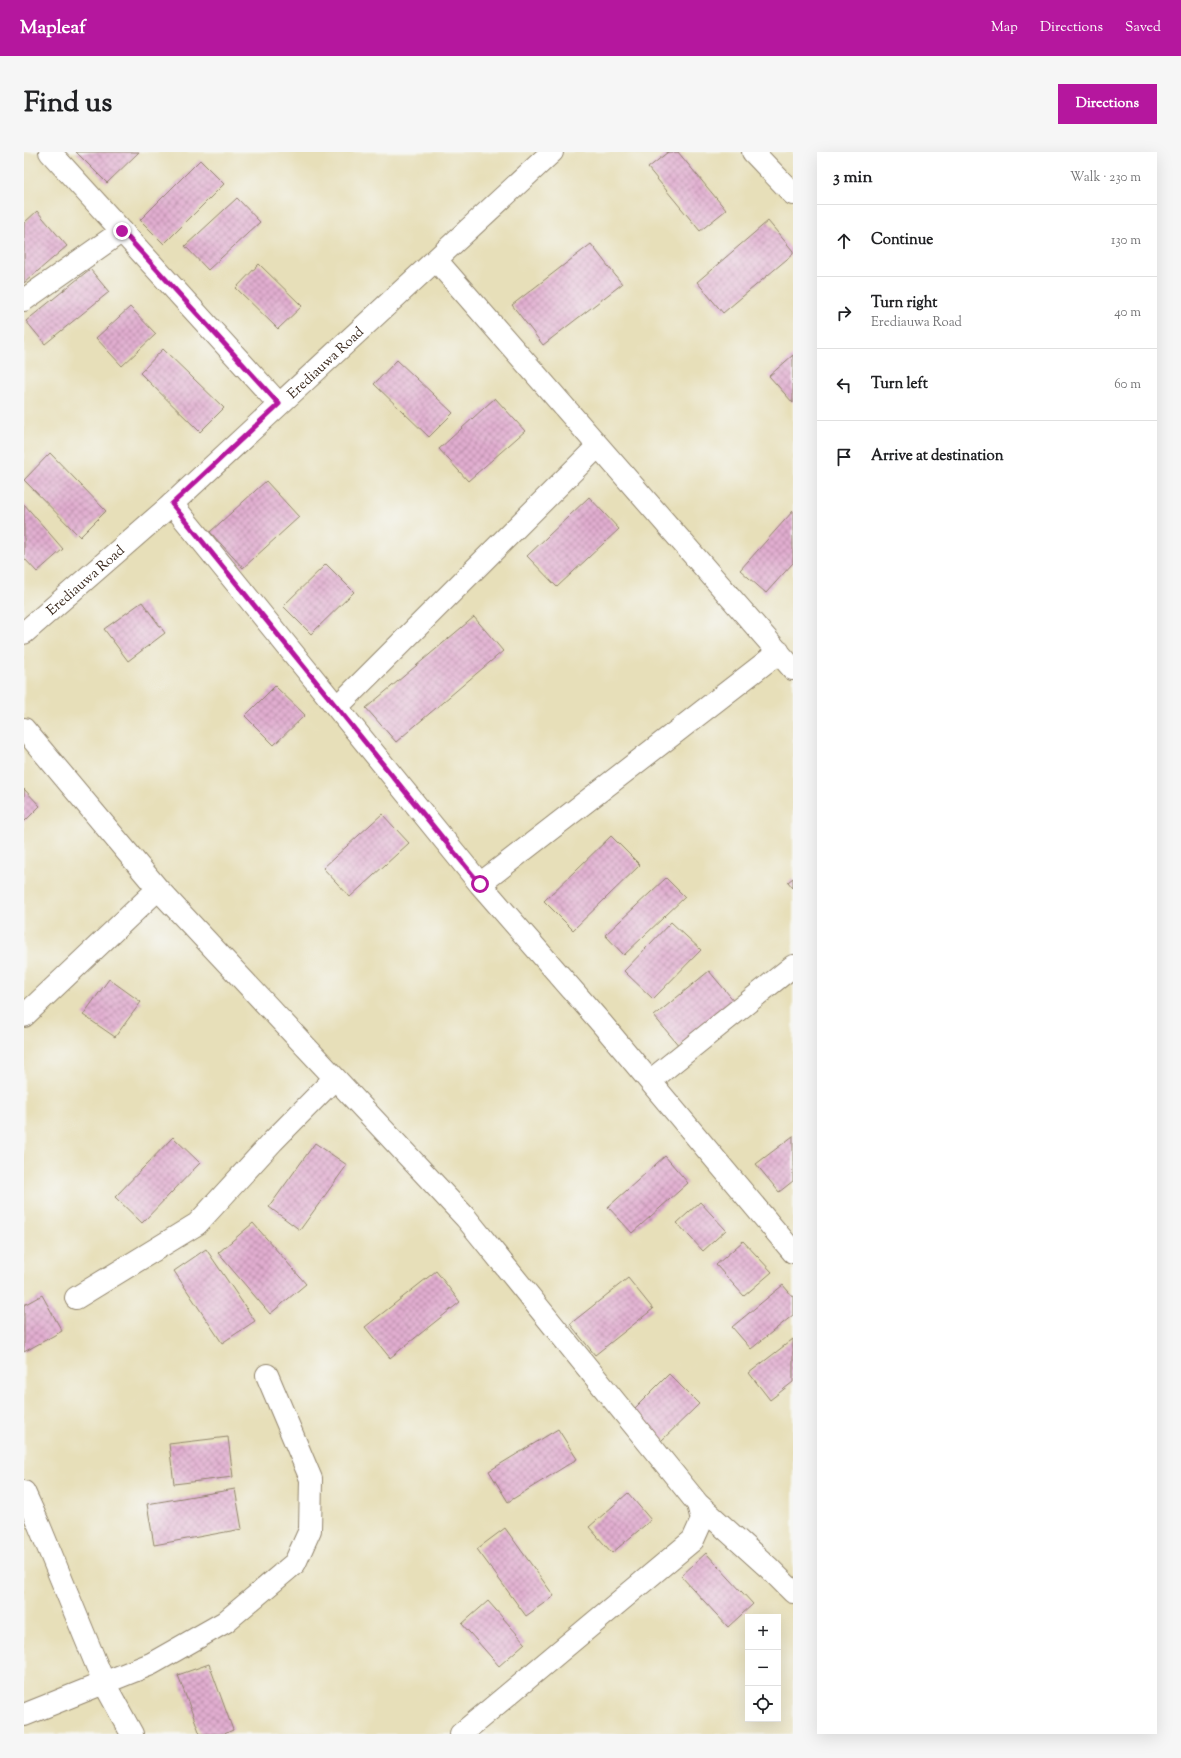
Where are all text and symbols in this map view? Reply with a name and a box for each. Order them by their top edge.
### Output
text: Mapleaf [20,15,86,42]
text: Map [991,18,1018,38]
text: Directions [1040,18,1103,38]
text: Saved [1125,18,1161,38]
text: Find us [24,84,112,124]
button: Directions [1058,84,1157,124]
text: 3 min [833,166,872,190]
text: Walk · 230 m [1070,169,1141,187]
route end [113,222,131,240]
icon: ahead [833,230,855,252]
text: Continue [871,230,933,251]
text: 130 m [1111,232,1141,250]
text: Turn right [871,293,937,314]
icon: right [833,302,855,324]
text: 40 m [1114,304,1141,322]
text: Erediauwa Road [871,314,962,332]
street label: Erediauwa Road [284,323,369,404]
icon: left [833,374,855,396]
text: Turn left [871,374,928,395]
text: 60 m [1114,376,1141,394]
icon: arrive [833,446,855,468]
text: Arrive at destination [871,446,1004,467]
street label: Erediauwa Road [43,542,130,621]
route start [471,875,489,893]
map controls [745,1614,781,1722]
button: + [745,1614,781,1650]
button: − [745,1650,781,1686]
button: locate [745,1686,781,1722]

